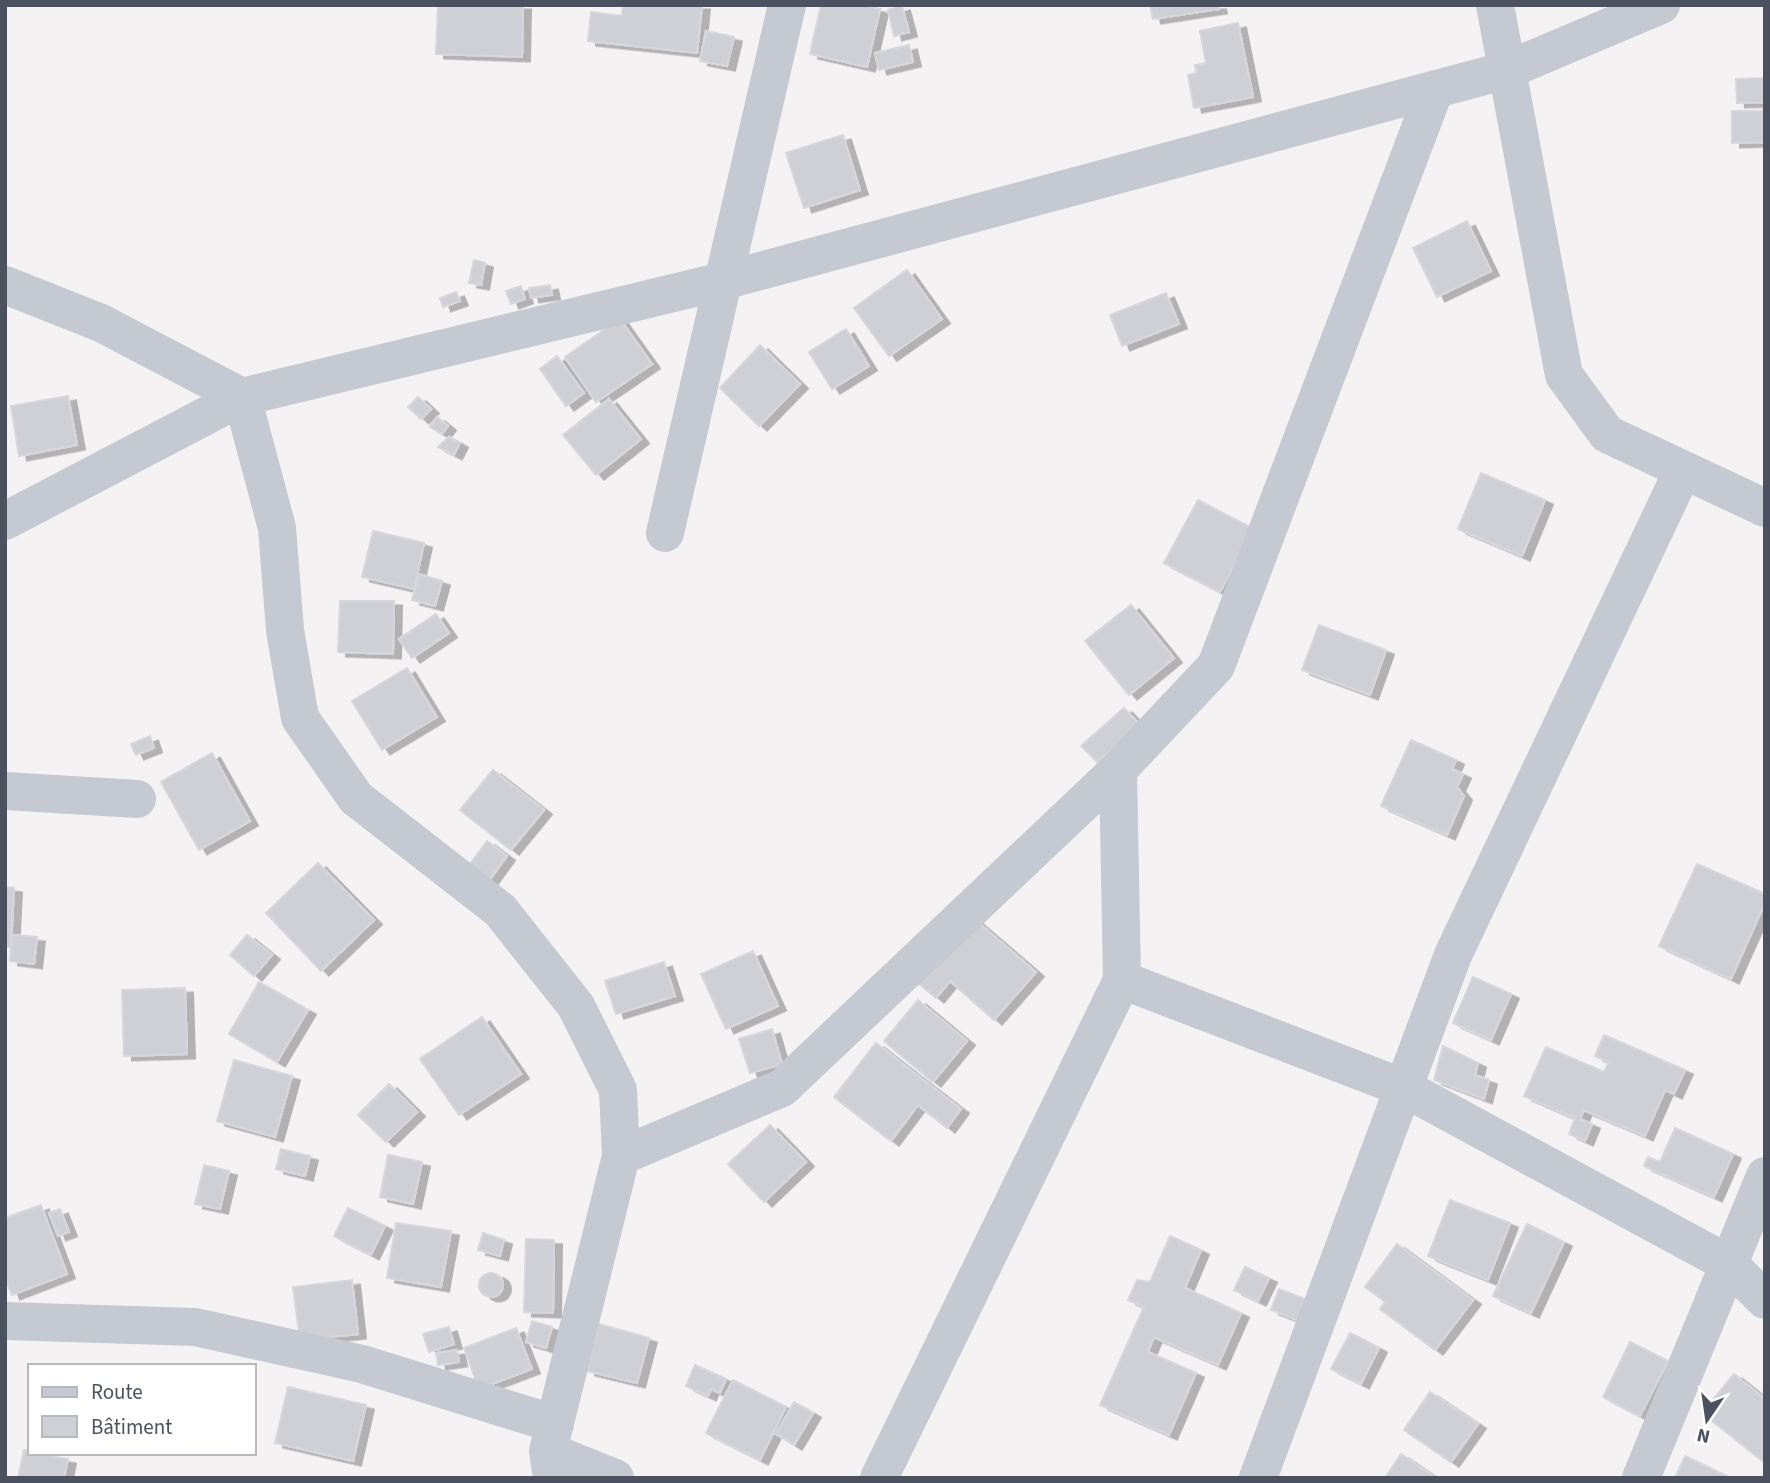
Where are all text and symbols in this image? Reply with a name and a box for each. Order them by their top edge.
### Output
legend [28,1364,256,1455]
text: Route [91,1377,143,1407]
north arrow [1672,1385,1742,1455]
text: Bâtiment [91,1412,172,1442]
text: N [1694,1421,1713,1450]

